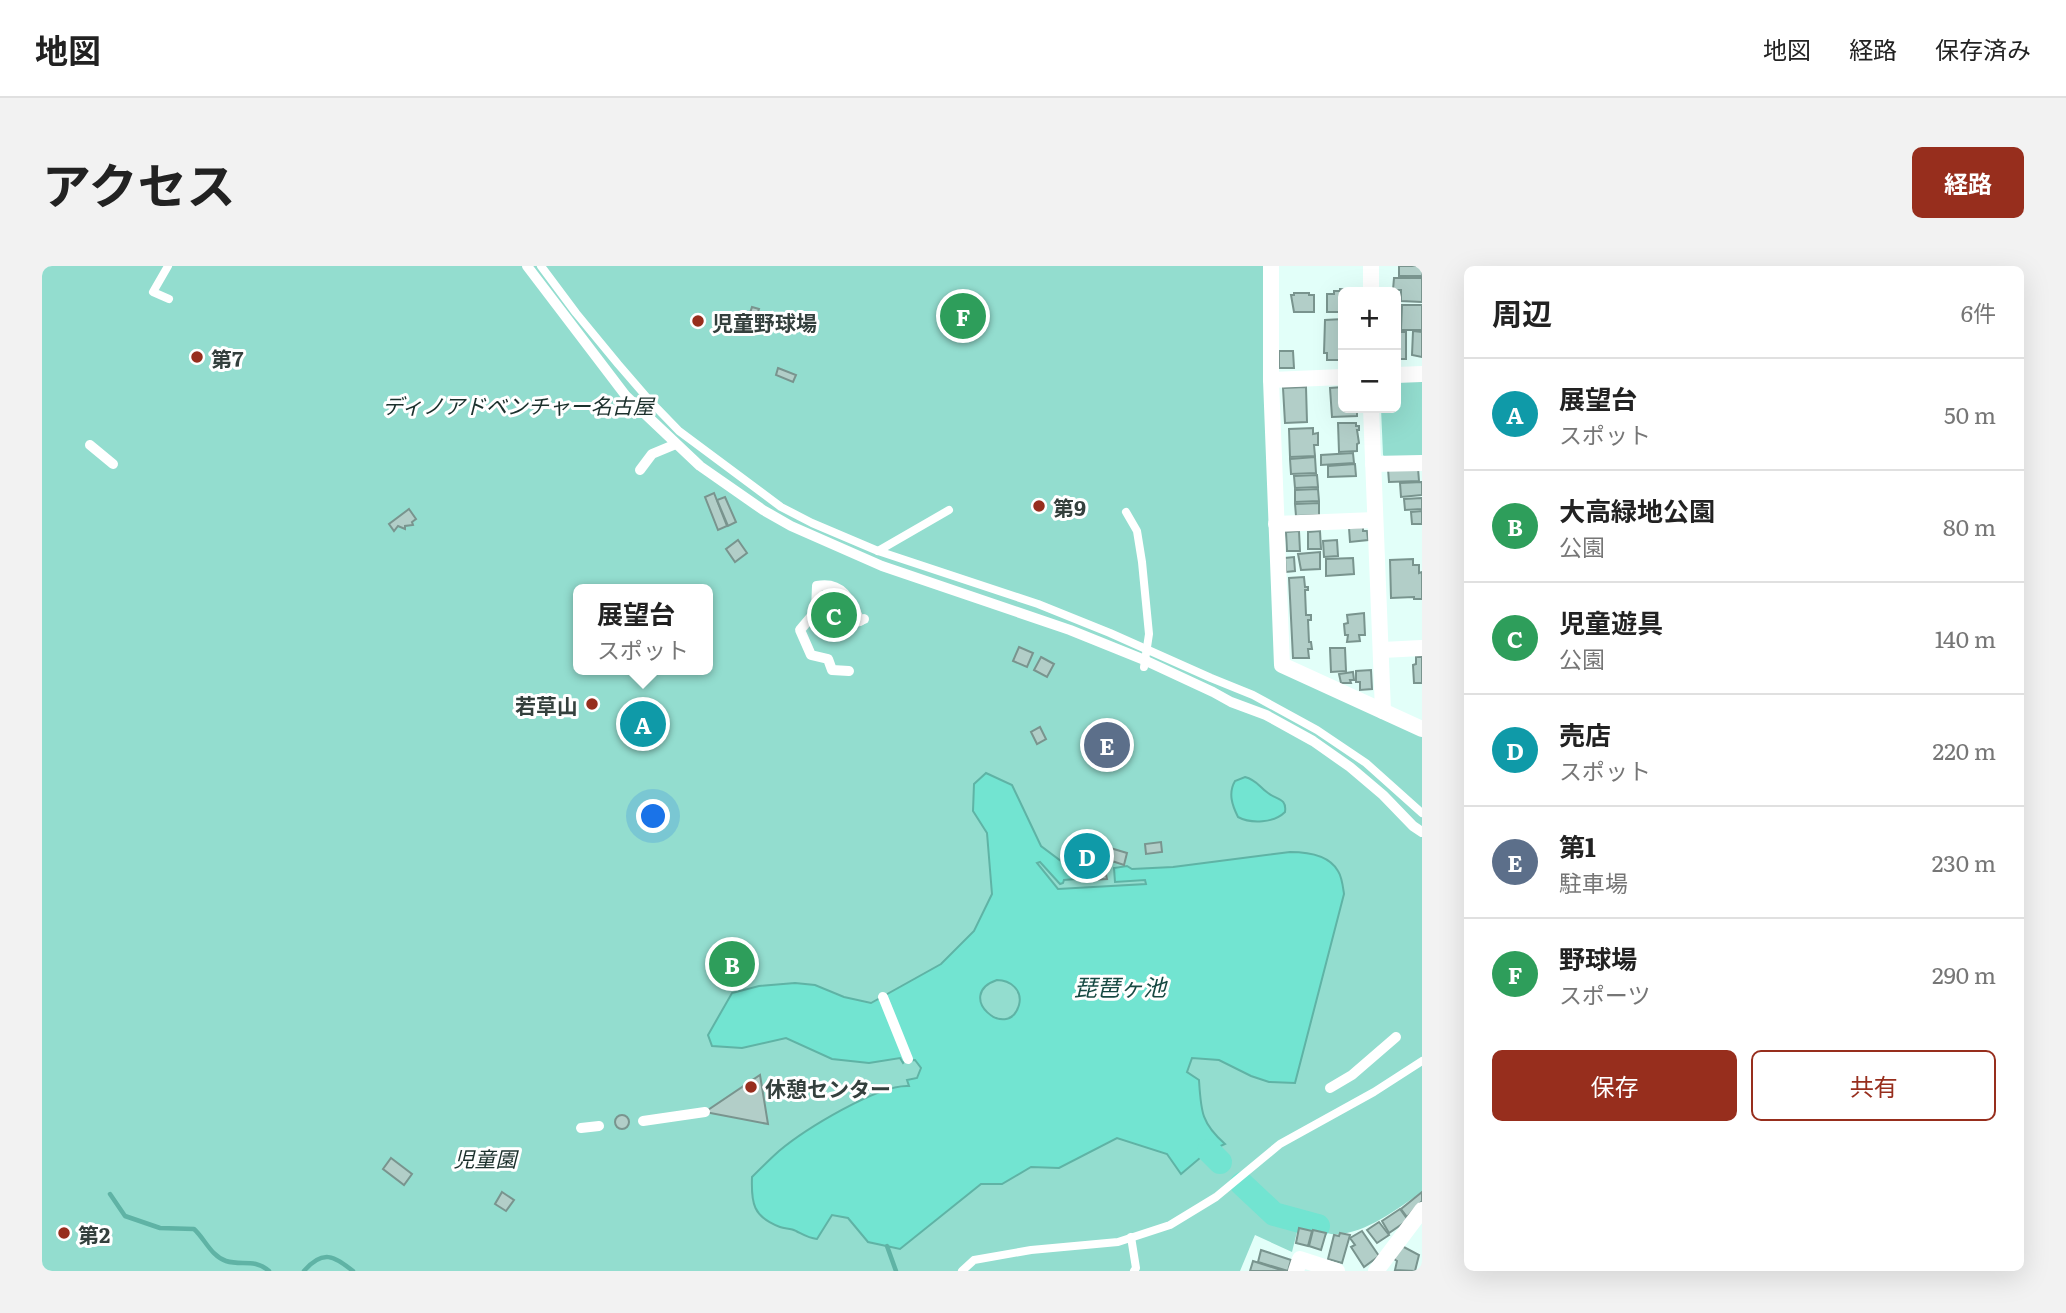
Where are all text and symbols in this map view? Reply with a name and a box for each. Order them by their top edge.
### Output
text: 地図 [35,24,101,73]
text: 地図 [1763,31,1811,66]
text: 経路 [1849,31,1897,66]
text: 保存済み [1935,31,2031,66]
text: アクセス [42,146,236,219]
button: 経路 [1912,147,2024,218]
map controls [1338,287,1401,413]
button: + [1338,287,1401,350]
pin: F [940,290,986,342]
text: 周辺 [1492,290,1552,334]
text: 6件 [1961,295,1996,329]
place label: 児童野球場 [712,306,817,337]
marker: 児童野球場 [690,313,706,329]
place label: 第7 [211,342,244,373]
marker: 第7 [189,349,205,365]
button: − [1338,350,1401,413]
text: 展望台 [1559,378,1637,417]
park label: ディノアドベンチャー名古屋 [382,389,656,420]
text: A [1506,397,1524,431]
text: 50 m [1944,397,1996,431]
text: スポット [1559,417,1651,451]
text: 大高緑地公園 [1559,490,1715,529]
place label: 第9 [1053,491,1086,522]
marker: 第9 [1031,498,1047,514]
text: B [1507,509,1523,543]
text: 80 m [1943,509,1996,543]
text: 公園 [1559,529,1605,563]
popup [573,584,713,675]
pin: C [811,589,857,641]
text: 展望台 [597,593,675,632]
text: 児童遊具 [1559,602,1663,641]
text: C [1507,621,1523,655]
text: 140 m [1935,621,1996,655]
text: スポット [597,632,689,666]
text: 公園 [1559,641,1605,675]
place label: 若草山 [515,689,578,720]
marker: 若草山 [584,696,600,712]
pin: A [620,698,666,750]
text: 売店 [1559,714,1611,753]
pin: E [1084,719,1130,771]
text: D [1506,733,1524,767]
text: 220 m [1932,733,1996,767]
text: スポット [1559,753,1651,787]
your location [636,799,670,833]
text: 第1 [1559,826,1596,865]
pin: D [1064,830,1110,882]
text: E [1507,845,1523,879]
text: 230 m [1932,845,1996,879]
text: 駐車場 [1559,865,1628,899]
pin: B [709,938,755,990]
text: 野球場 [1559,938,1637,977]
text: F [1508,957,1522,991]
text: 290 m [1932,957,1996,991]
water label: 琵琶ヶ池 [1074,969,1168,1003]
text: スポーツ [1559,977,1651,1011]
button: 保存 [1492,1050,1737,1121]
button: 共有 [1751,1050,1996,1121]
place label: 休憩センター [765,1072,891,1103]
marker: 休憩センター [743,1079,759,1095]
park label: 児童園 [454,1142,519,1173]
place label: 第2 [78,1218,110,1249]
marker: 第2 [56,1225,72,1241]

